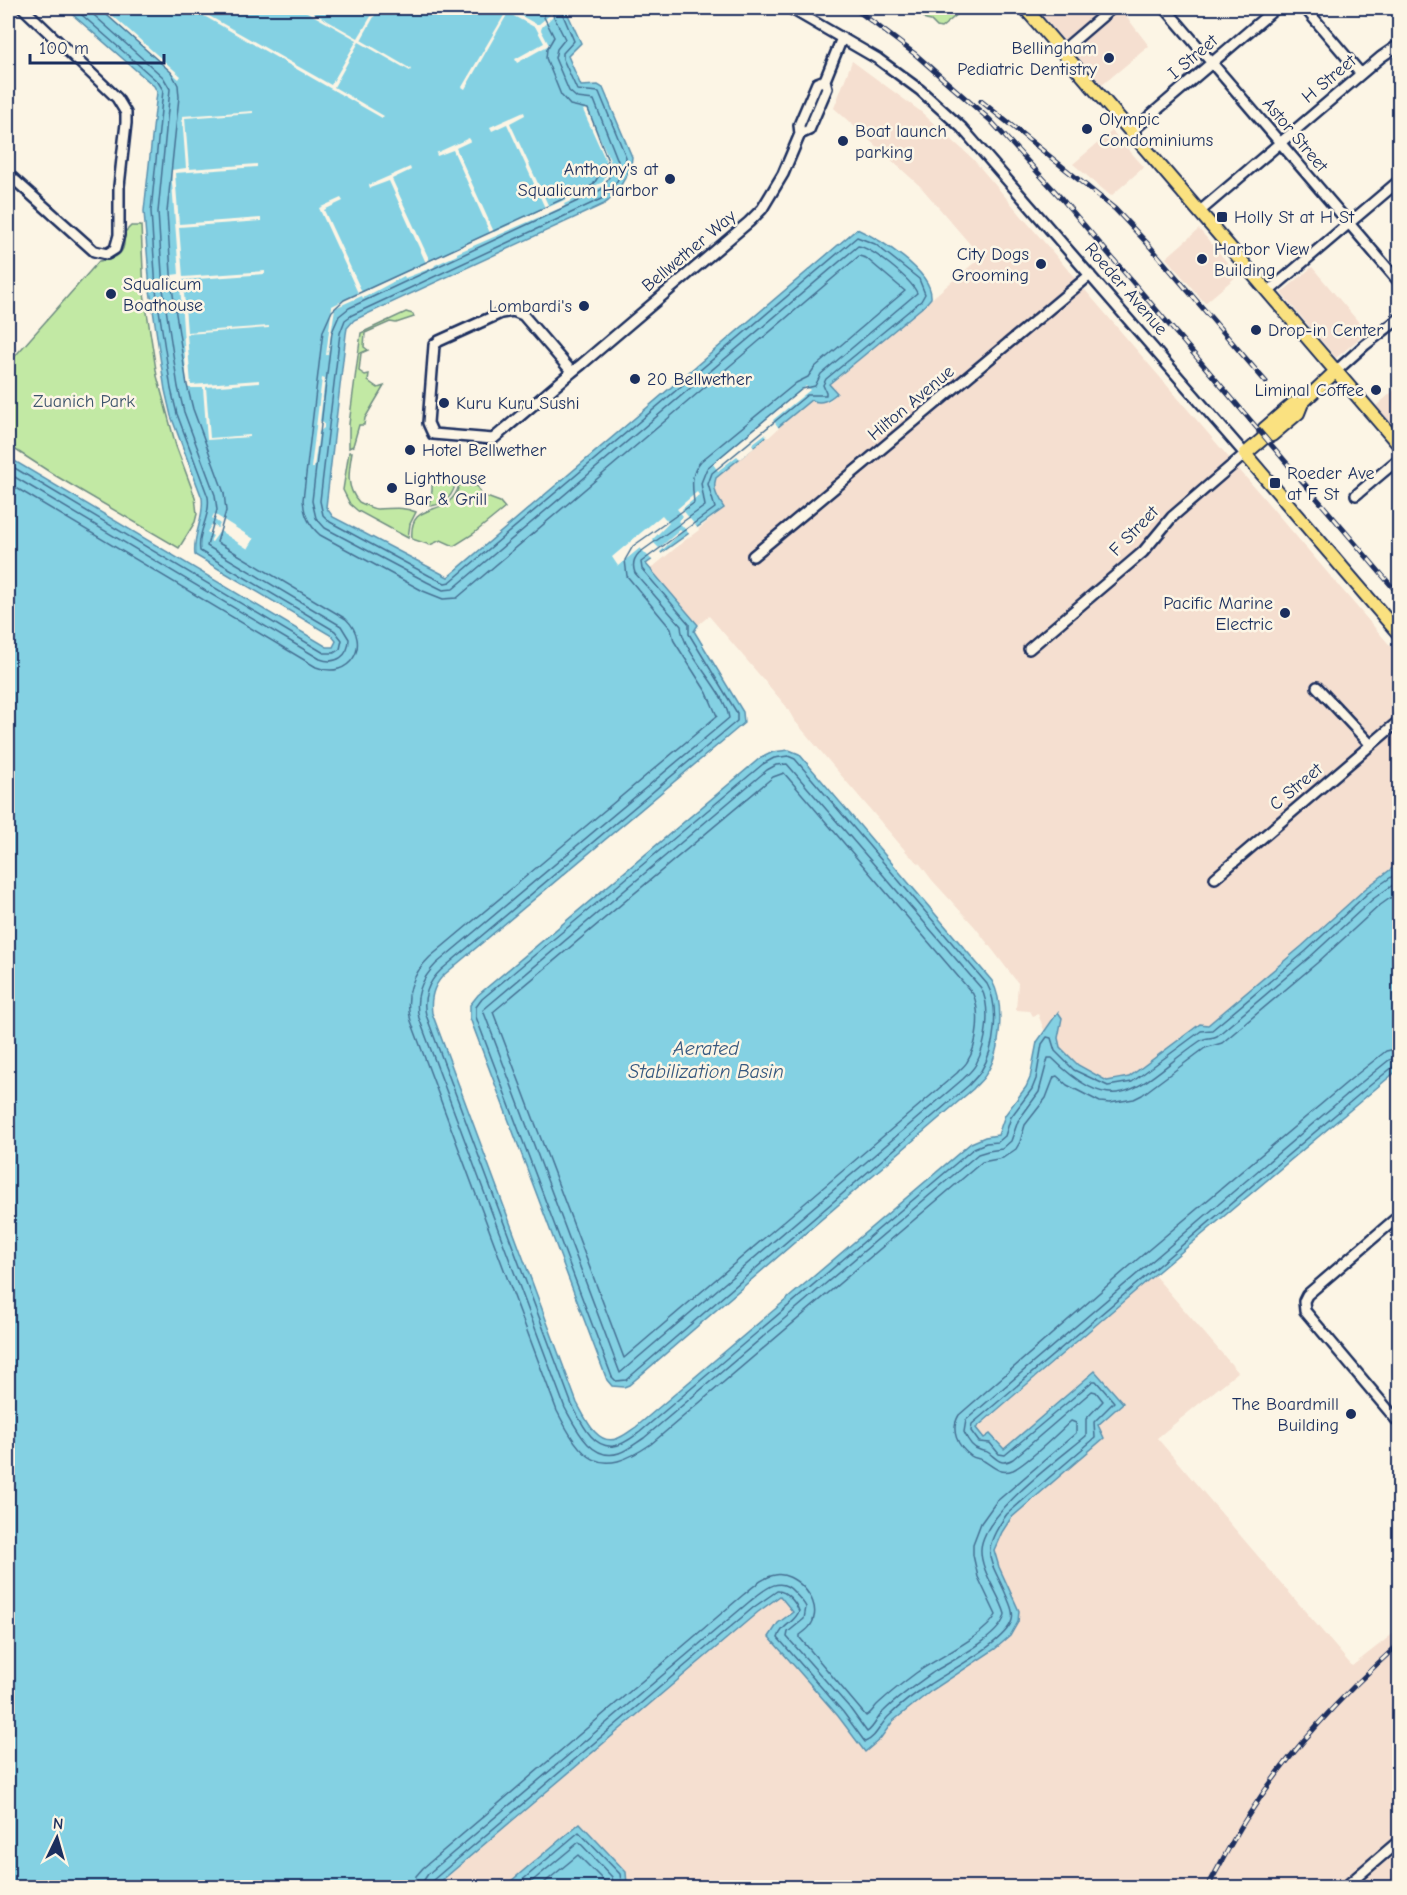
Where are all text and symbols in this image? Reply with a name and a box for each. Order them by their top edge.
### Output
scale bar [30,27,164,65]
street label: I Street [1164,30,1223,84]
text: 100 m [39,38,89,59]
place label: Bellingham Pediatric Dentistry [957,38,1098,80]
street label: H Street [1298,50,1361,108]
marker: Bellingham Pediatric Dentistry [1102,51,1116,65]
street label: Astor Street [1258,94,1333,177]
place label: Olympic Condominiums [1099,109,1213,151]
place label: Boat launch parking [855,121,947,163]
marker: Olympic Condominiums [1080,122,1094,136]
marker: Boat launch parking [836,134,850,148]
place label: Anthony's at Squalicum Harbor [518,159,659,201]
marker: Anthony's at Squalicum Harbor [663,172,677,186]
street label: Bellwether Way [638,205,741,296]
place label: Holly St at H St [1234,207,1355,228]
marker: Holly St at H St [1215,210,1229,224]
street label: Roeder Avenue [1080,238,1172,340]
place label: Harbor View Building [1214,239,1310,281]
place label: City Dogs Grooming [952,244,1029,286]
marker: Harbor View Building [1195,252,1209,266]
marker: City Dogs Grooming [1034,257,1048,271]
place label: Squalicum Boathouse [123,274,203,316]
marker: Squalicum Boathouse [104,287,118,301]
place label: Lombardi's [489,296,572,317]
marker: Lombardi's [577,299,591,313]
place label: Drop-in Center [1268,320,1384,341]
marker: Drop-in Center [1249,323,1263,337]
street label: Hilton Avenue [864,361,958,445]
place label: 20 Bellwether [647,369,753,390]
marker: 20 Bellwether [628,372,642,386]
place label: Liminal Coffee [1254,380,1364,401]
marker: Liminal Coffee [1369,383,1383,397]
park label: Zuanich Park [33,391,135,412]
place label: Kuru Kuru Sushi [456,393,580,414]
marker: Kuru Kuru Sushi [437,396,451,410]
place label: Hotel Bellwether [422,440,547,461]
marker: Hotel Bellwether [403,443,417,457]
place label: Roeder Ave at F St [1287,463,1374,505]
place label: Lighthouse Bar & Grill [404,468,487,510]
marker: Roeder Ave at F St [1268,476,1282,490]
marker: Lighthouse Bar & Grill [385,481,399,495]
street label: F Street [1105,501,1163,560]
place label: Pacific Marine Electric [1163,593,1273,635]
marker: Pacific Marine Electric [1278,606,1292,620]
street label: C Street [1265,758,1327,815]
water label: Aerated Stabilization Basin [628,1037,784,1083]
place label: The Boardmill Building [1232,1394,1339,1436]
marker: The Boardmill Building [1344,1407,1358,1421]
north arrow [27,1808,87,1868]
text: N [52,1815,64,1833]

